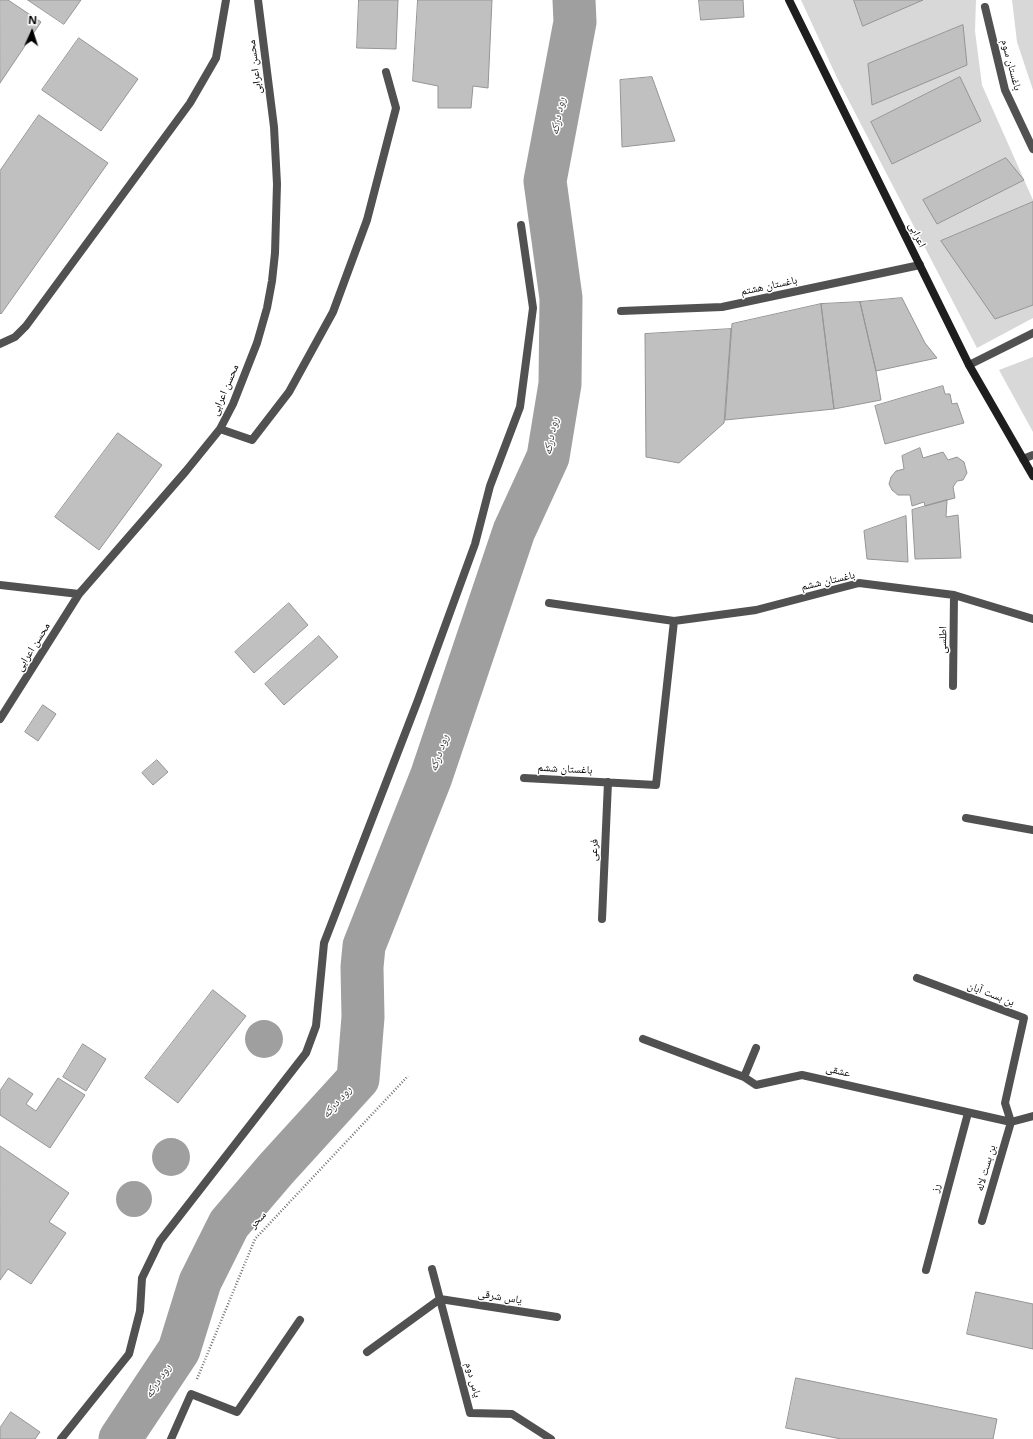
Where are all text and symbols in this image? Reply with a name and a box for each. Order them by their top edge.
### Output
north arrow [12,12,52,52]
text: N [28,12,38,27]
street label: باغستان سوم [998,38,1024,92]
street label: محسن اعرابی [245,39,265,95]
water label: رود درکه [547,96,569,136]
street label: اعرابی [905,221,929,249]
street label: باغستان هشتم [740,274,798,298]
street label: محسن اعرابی [208,362,242,418]
water label: رود درکه [540,416,562,456]
street label: باغستان ششم [800,568,856,594]
street label: محسن اعرابی [13,620,53,674]
street label: اطلسی [936,626,950,654]
water label: رود درکه [426,733,452,773]
street label: باغستان ششم [537,761,593,777]
street label: فرعی [587,839,601,861]
street label: بن بست آبان [966,979,1016,1009]
street label: عشقی [825,1062,851,1080]
water label: رود درکه [319,1083,355,1121]
street label: بن بست لاله [973,1143,999,1193]
street label: رز [929,1182,943,1194]
street label: سحر [247,1209,269,1231]
street label: یاس شرقی [477,1287,523,1307]
water label: رود درکه [142,1361,174,1401]
street label: یاس دوم [462,1361,484,1399]

